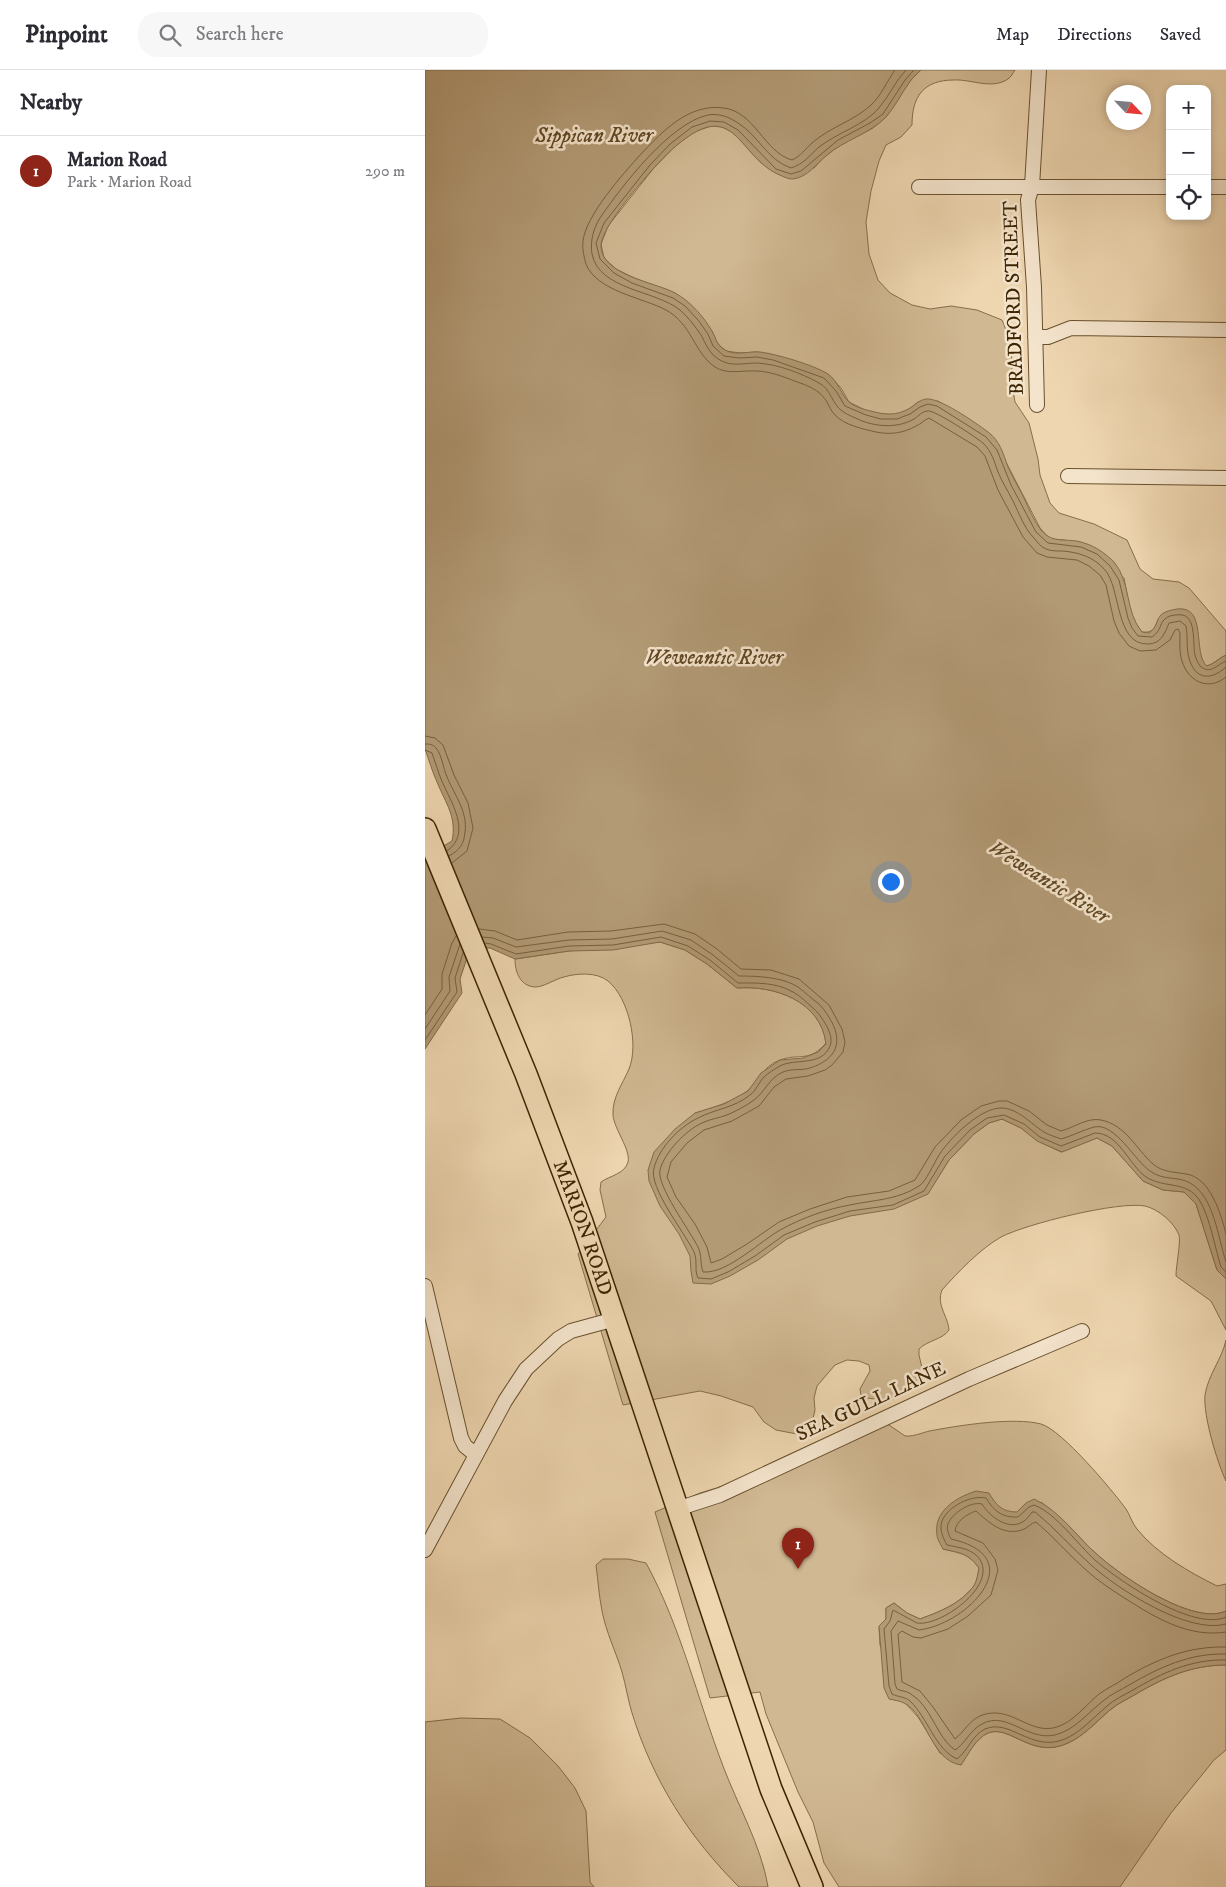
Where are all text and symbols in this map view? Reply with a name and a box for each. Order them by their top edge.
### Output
search box [138,12,488,57]
text: Pinpoint [25,20,108,50]
icon: search [156,21,184,49]
text: Search here [196,23,284,46]
text: Map [996,24,1029,46]
text: Directions [1057,24,1132,46]
text: Saved [1160,24,1201,46]
north arrow [1106,85,1151,130]
map controls [1166,85,1211,220]
button: + [1166,85,1211,130]
text: Nearby [20,90,82,116]
water label: Sippican River [534,123,654,149]
button: − [1166,130,1211,175]
text: Marion Road [67,149,167,172]
text: 1 [33,161,39,181]
text: 290 m [365,161,405,181]
text: Park · Marion Road [67,172,192,192]
button: locate [1166,175,1211,220]
street label: BRADFORD STREET [998,200,1030,396]
water label: Weweantic River [645,645,784,671]
water label: Weweantic River [984,835,1115,930]
your location [878,869,904,895]
street label: MARION ROAD [547,1157,618,1299]
street label: SEA GULL LANE [792,1356,950,1448]
pin: 1 [782,1528,814,1569]

